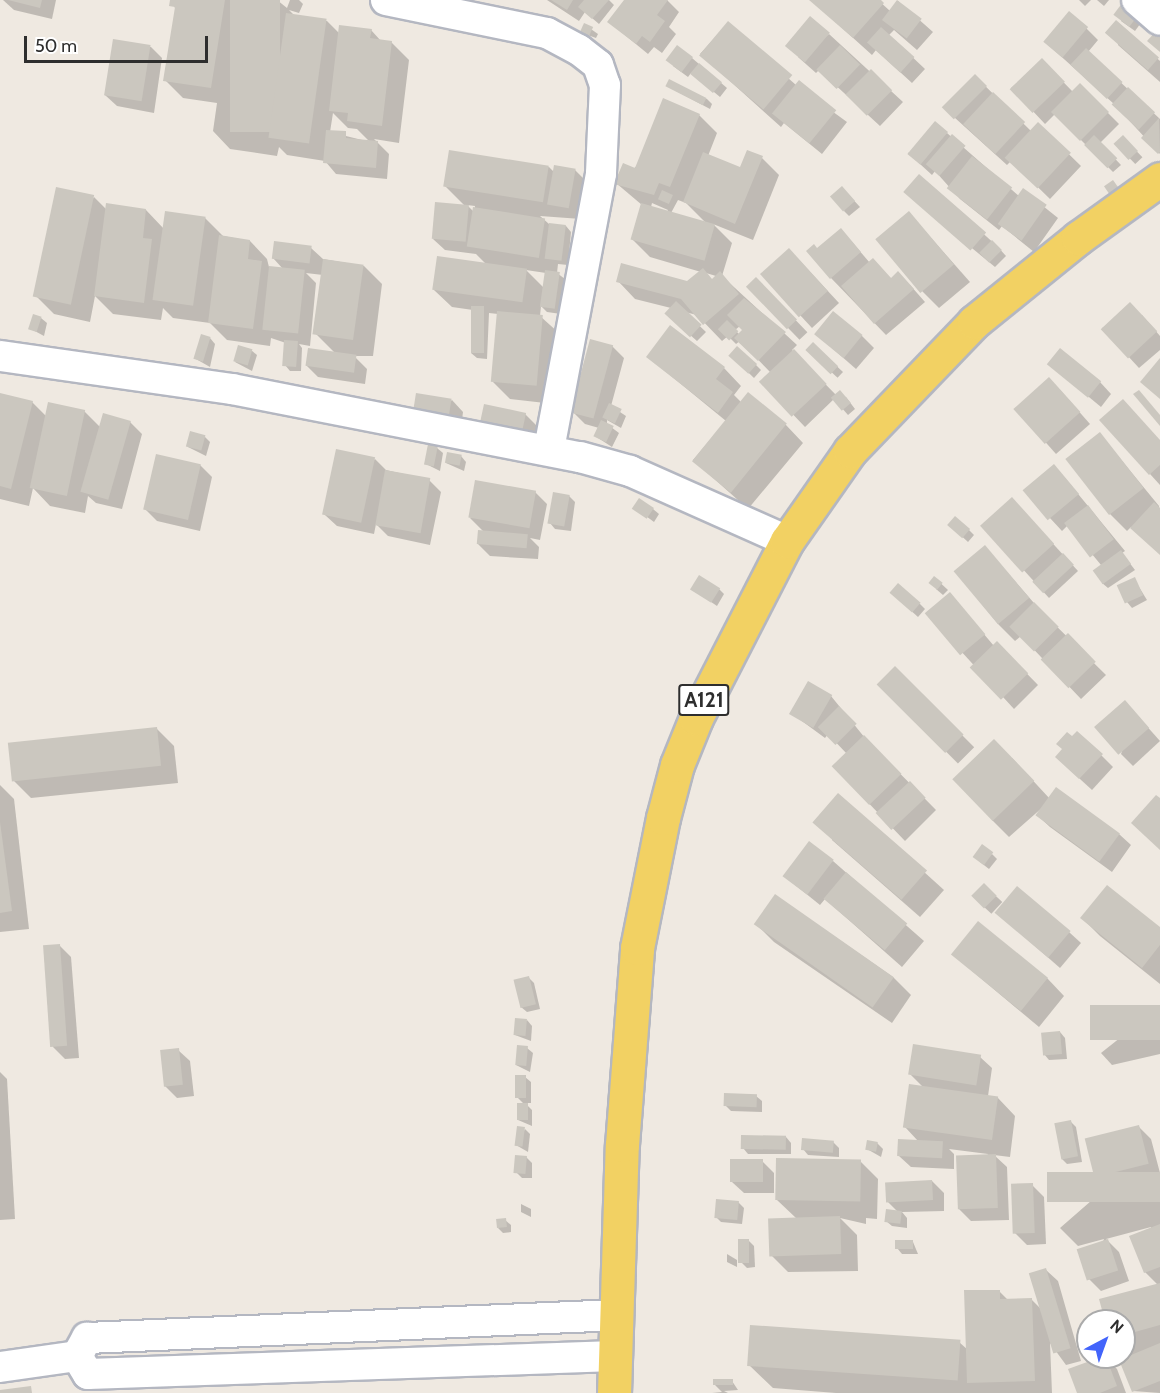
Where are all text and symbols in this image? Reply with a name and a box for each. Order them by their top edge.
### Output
scale bar [27,24,212,62]
text: 50 m [35,35,77,57]
road number: A121 [677,682,731,718]
north arrow [1076,1309,1136,1369]
text: N [1106,1316,1127,1337]

